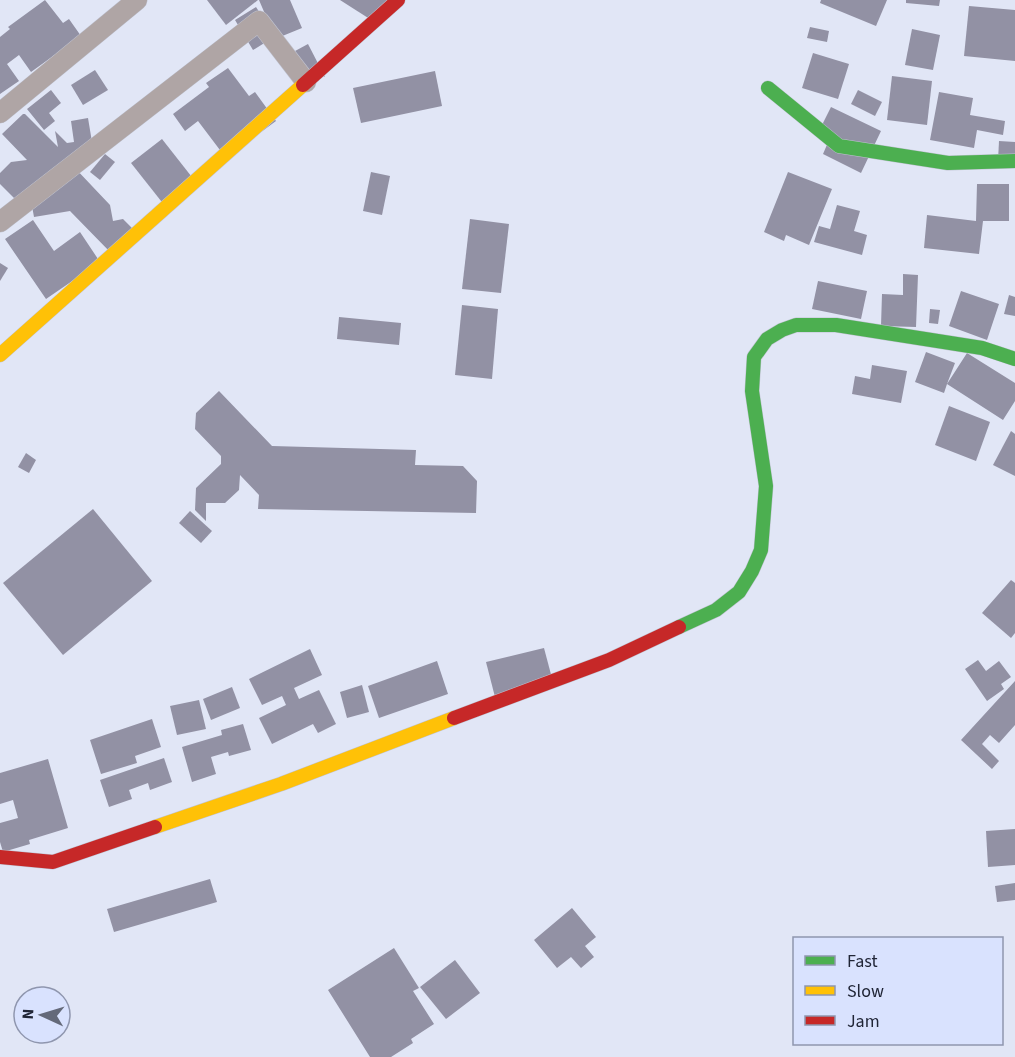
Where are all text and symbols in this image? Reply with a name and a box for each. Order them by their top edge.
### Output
legend [793,937,1003,1045]
text: Fast [847,949,878,974]
text: Slow [847,979,884,1004]
north arrow [12,985,72,1045]
text: N [17,1008,39,1020]
text: Jam [847,1009,880,1034]

